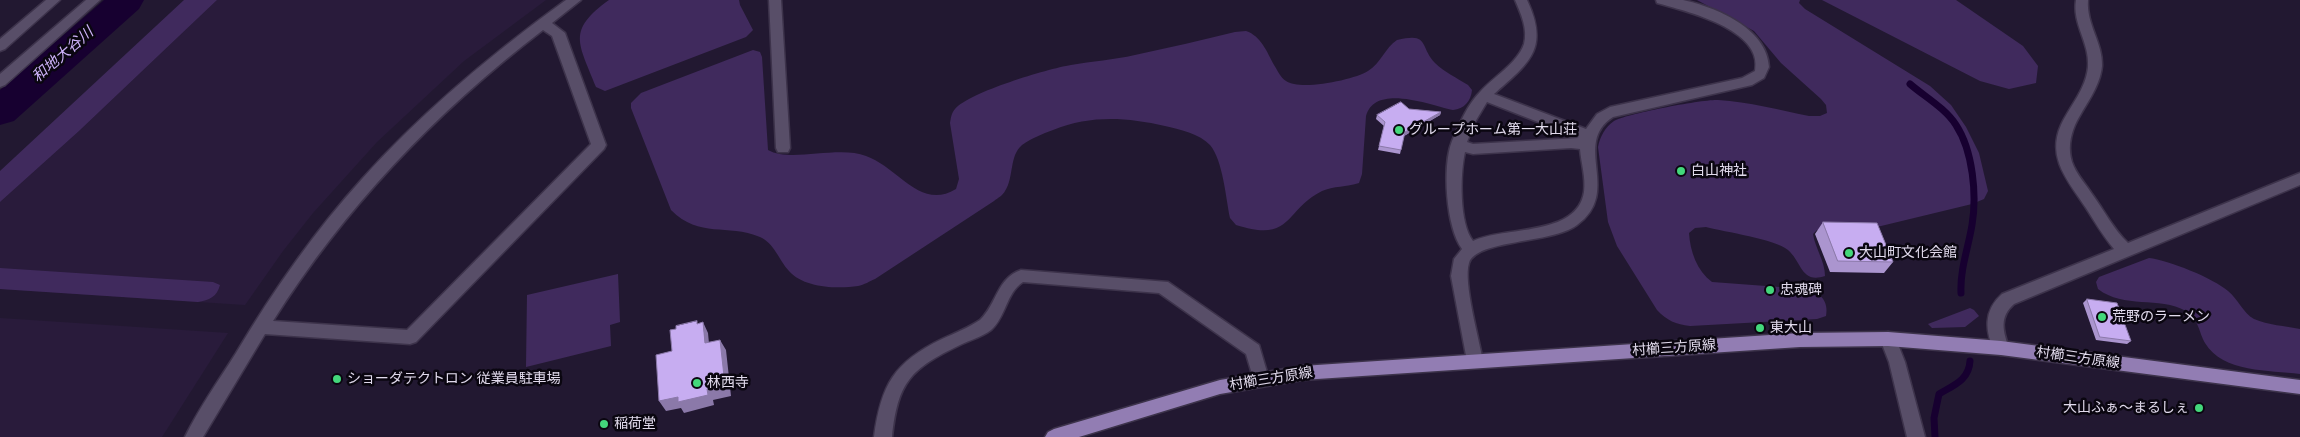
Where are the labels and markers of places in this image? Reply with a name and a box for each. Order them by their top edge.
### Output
place label: グループホーム第一大山荘 [1409,122,1577,138]
marker: グループホーム第一大山荘 [1393,124,1405,136]
place label: 白山神社 [1691,163,1747,179]
marker: 白山神社 [1675,165,1687,177]
place label: 大山町文化会館 [1859,245,1957,261]
marker: 大山町文化会館 [1843,247,1855,259]
place label: 忠魂碑 [1780,282,1822,298]
marker: 忠魂碑 [1764,284,1776,296]
place label: 荒野のラーメン [2112,309,2210,325]
marker: 荒野のラーメン [2096,311,2108,323]
place label: 東大山 [1770,320,1812,336]
marker: 東大山 [1754,322,1766,334]
place label: ショーダテクトロン 従業員駐車場 [347,371,561,387]
marker: ショーダテクトロン 従業員駐車場 [331,373,343,385]
place label: 林西寺 [707,375,749,391]
marker: 林西寺 [691,377,703,389]
place label: 大山ふぁ～まるしぇ [2063,400,2189,416]
marker: 大山ふぁ～まるしぇ [2193,402,2205,414]
place label: 稲荷堂 [614,416,656,432]
marker: 稲荷堂 [598,418,610,430]

